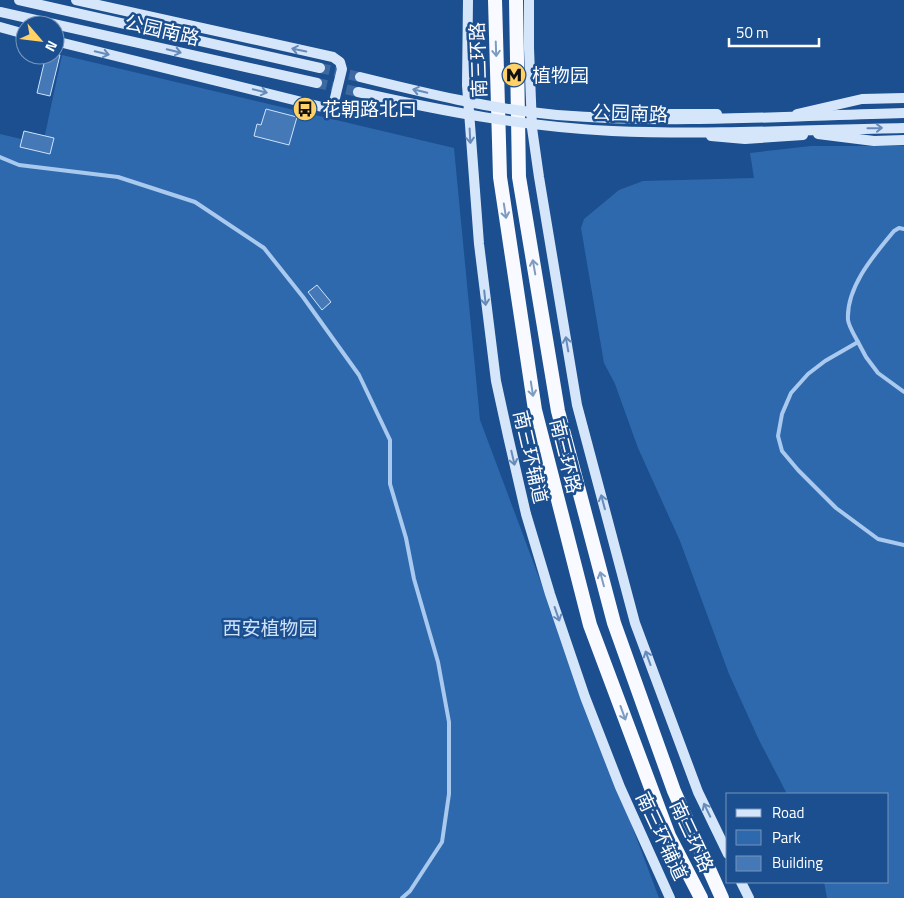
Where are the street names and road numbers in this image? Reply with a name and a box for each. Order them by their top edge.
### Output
street label: 公园南路 [122,7,202,52]
street label: 南三环路 [462,22,493,99]
street label: 公园南路 [592,97,669,128]
street label: 南三环辅道 [507,407,556,506]
street label: 南三环路 [543,415,590,496]
street label: 南三环辅道 [629,787,696,885]
street label: 南三环路 [663,795,722,876]

